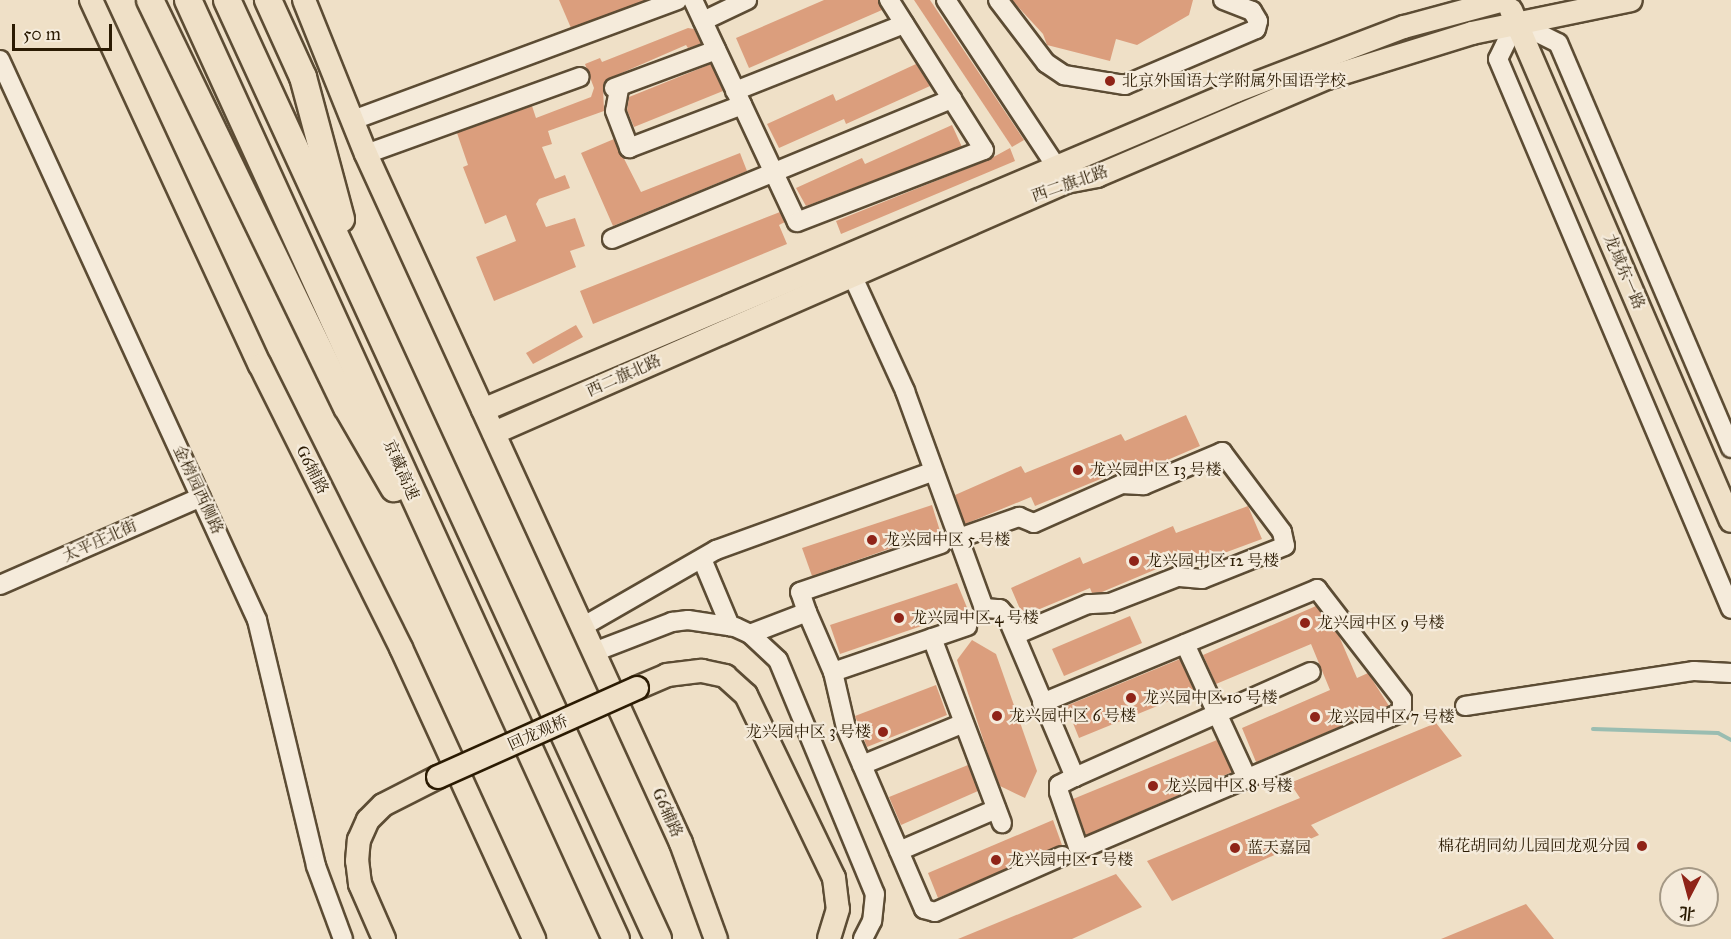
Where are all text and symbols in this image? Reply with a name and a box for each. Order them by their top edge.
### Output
scale bar [15,12,116,50]
text: 50 m [23,23,61,45]
place label: 北京外国语大学附属外国语学校 [1122,71,1346,91]
marker: 北京外国语大学附属外国语学校 [1103,74,1117,88]
street label: 西二旗北路 [1029,162,1111,206]
street label: 龙域东一路 [1600,231,1648,313]
street label: 西二旗北路 [584,351,664,401]
street label: 京藏高速 [379,437,423,503]
street label: 金榜园西侧路 [169,442,227,538]
street label: G6辅路 [292,443,332,497]
place label: 龙兴园中区 13 号楼 [1090,460,1222,480]
marker: 龙兴园中区 13 号楼 [1071,463,1085,477]
street label: 太平庄北街 [60,516,140,566]
place label: 龙兴园中区 5 号楼 [884,530,1010,550]
marker: 龙兴园中区 5 号楼 [865,533,879,547]
place label: 龙兴园中区 12 号楼 [1146,551,1279,571]
marker: 龙兴园中区 12 号楼 [1127,554,1141,568]
place label: 龙兴园中区 4 号楼 [911,608,1039,628]
marker: 龙兴园中区 4 号楼 [892,611,906,625]
place label: 龙兴园中区 9 号楼 [1317,613,1444,633]
marker: 龙兴园中区 9 号楼 [1298,616,1312,630]
place label: 龙兴园中区 10 号楼 [1143,688,1277,708]
marker: 龙兴园中区 10 号楼 [1124,691,1138,705]
place label: 龙兴园中区 6 号楼 [1009,706,1136,726]
place label: 龙兴园中区 7 号楼 [1327,707,1454,727]
marker: 龙兴园中区 6 号楼 [990,709,1004,723]
marker: 龙兴园中区 7 号楼 [1308,710,1322,724]
street label: 回龙观桥 [505,711,571,755]
place label: 龙兴园中区 3 号楼 [746,722,871,742]
marker: 龙兴园中区 3 号楼 [876,725,890,739]
place label: 龙兴园中区 8 号楼 [1165,776,1292,796]
marker: 龙兴园中区 8 号楼 [1146,779,1160,793]
street label: G6辅路 [648,785,686,841]
place label: 棉花胡同幼儿园回龙观分园 [1438,836,1630,856]
place label: 蓝天嘉园 [1247,838,1311,858]
marker: 棉花胡同幼儿园回龙观分园 [1635,839,1649,853]
marker: 蓝天嘉园 [1228,841,1242,855]
place label: 龙兴园中区 1 号楼 [1008,850,1133,870]
marker: 龙兴园中区 1 号楼 [989,853,1003,867]
north arrow [1659,867,1719,927]
text: 北 [1678,903,1696,924]

